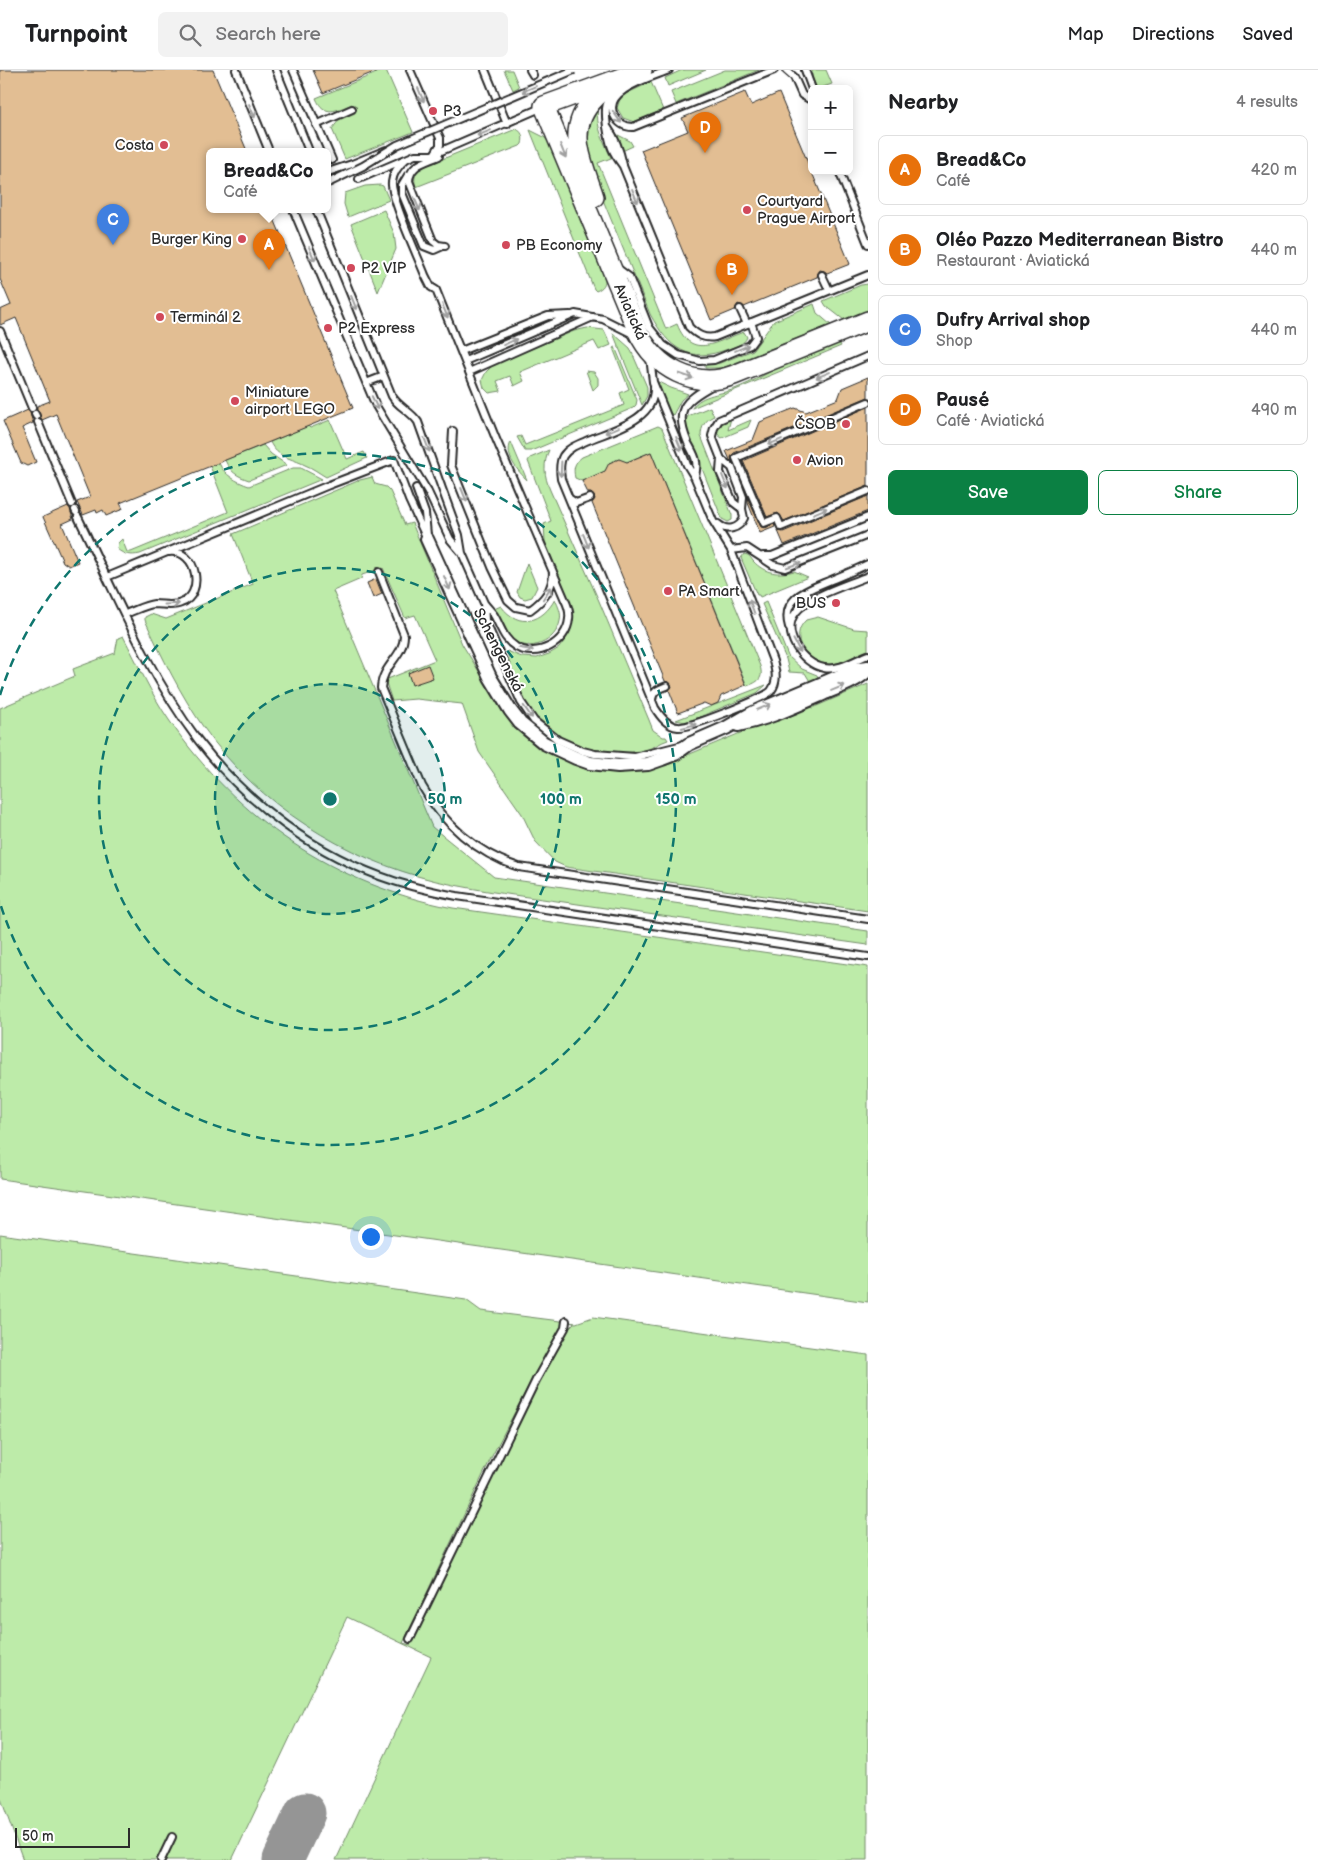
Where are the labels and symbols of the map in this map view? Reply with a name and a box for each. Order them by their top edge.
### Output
one-way arrow [522,84,537,94]
one-way arrow [418,88,427,103]
place label: P3 [443,102,462,121]
one-way arrow [248,103,258,118]
marker: P3 [427,105,439,117]
one-way arrow [612,110,622,124]
pin: D [689,112,721,153]
one-way arrow [477,129,492,138]
place label: Costa [115,136,154,155]
marker: Costa [158,139,170,151]
one-way arrow [559,143,568,158]
one-way arrow [631,188,641,203]
place label: Courtyard Prague Airport [757,192,856,228]
one-way arrow [413,196,423,211]
pin: C [97,204,129,245]
marker: Courtyard Prague Airport [741,204,753,216]
pin: A [253,229,285,270]
place label: Burger King [151,230,232,249]
marker: Burger King [236,233,248,245]
place label: PB Economy [516,236,603,255]
marker: PB Economy [500,239,512,251]
one-way arrow [307,246,317,261]
pin: B [716,254,748,295]
place label: P2 VIP [361,259,407,278]
marker: P2 VIP [345,262,357,274]
street label: Aviatická [609,281,651,343]
one-way arrow [350,294,359,310]
one-way arrow [441,303,450,318]
place label: Terminál 2 [170,308,241,327]
marker: Terminál 2 [154,311,166,323]
place label: P2 Express [338,319,415,338]
marker: P2 Express [322,322,334,334]
one-way arrow [502,336,517,346]
one-way arrow [734,343,749,353]
one-way arrow [816,371,831,380]
one-way arrow [678,372,693,381]
place label: Miniature airport LEGO [245,383,335,419]
marker: Miniature airport LEGO [229,395,241,407]
one-way arrow [371,395,380,410]
place label: ČSOB [795,415,836,434]
marker: ČSOB [840,418,852,430]
one-way arrow [605,425,620,435]
one-way arrow [674,436,684,451]
one-way arrow [422,437,432,452]
one-way arrow [768,437,783,447]
place label: Avion [807,451,843,470]
marker: Avion [791,454,803,466]
one-way arrow [556,461,566,477]
one-way arrow [720,474,730,489]
one-way arrow [460,487,469,502]
one-way arrow [812,506,827,515]
one-way arrow [582,533,591,548]
one-way arrow [785,560,801,570]
one-way arrow [443,575,453,590]
place label: PA Smart [678,582,740,601]
marker: PA Smart [662,585,674,597]
one-way arrow [541,586,552,600]
place label: BUS [796,594,826,613]
marker: BUS [830,597,842,609]
one-way arrow [164,600,180,609]
one-way arrow [747,600,756,615]
street label: Schengenská [469,605,527,695]
one-way arrow [792,639,802,654]
one-way arrow [518,645,534,655]
one-way arrow [830,682,845,692]
one-way arrow [756,702,771,712]
one-way arrow [523,705,533,719]
one-way arrow [680,720,696,730]
centre of rings [321,790,339,808]
text: 50 m [428,790,463,809]
text: 100 m [540,790,582,809]
text: 150 m [655,790,697,809]
your location [358,1224,384,1250]
scale bar [15,1825,130,1848]

